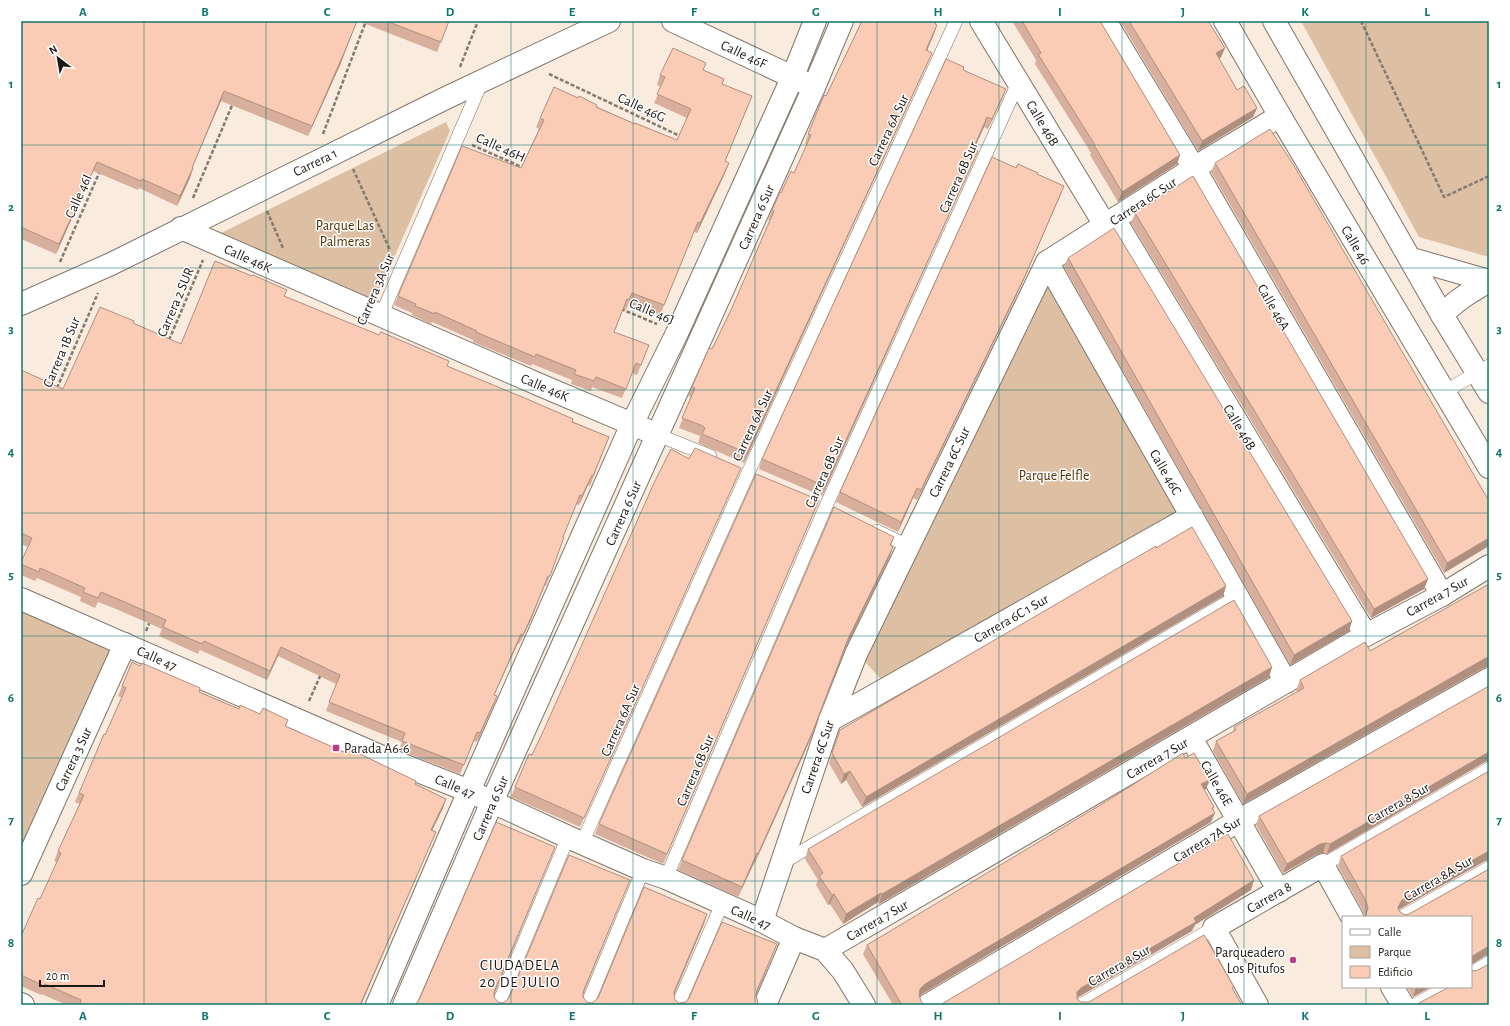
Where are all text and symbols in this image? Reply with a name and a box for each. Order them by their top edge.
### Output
text: A [79,6,87,19]
text: B [201,6,209,19]
text: C [324,6,331,19]
text: D [446,6,455,19]
text: E [569,6,576,19]
text: F [691,6,698,19]
text: G [812,6,820,19]
text: H [933,6,943,19]
text: I [1058,6,1062,19]
text: J [1181,6,1185,19]
text: K [1301,6,1309,19]
text: L [1424,6,1430,19]
north arrow [38,38,78,78]
street label: Calle 46F [718,38,769,72]
text: N [47,43,59,57]
text: 1 [9,78,13,91]
text: 1 [1497,78,1501,91]
street label: Calle 46G [615,91,668,125]
street label: Carrera 6A Sur [866,92,912,168]
street label: Calle 46B [1023,98,1061,149]
street label: Calle 46H [474,131,527,165]
street label: Carrera 6B Sur [937,139,981,215]
street label: Carrera 1 [291,146,340,180]
street label: Calle 46I [63,172,95,220]
street label: Carrera 6C Sur [1108,175,1180,229]
street label: Carrera 6 Sur [736,182,778,252]
text: 2 [8,201,14,214]
text: 2 [1496,201,1502,214]
park label: Parque Las Palmeras [316,219,374,249]
street label: Calle 46 [1338,224,1372,267]
street label: Calle 46K [222,242,274,276]
street label: Carrera 3A Sur [355,251,398,327]
street label: Carrera 2 SUR [155,265,197,339]
street label: Calle 46A [1254,282,1292,333]
street label: Calle 46J [627,296,676,328]
street label: Carrera 1B Sur [41,315,83,390]
text: 3 [8,323,14,336]
text: 3 [1496,323,1502,336]
street label: Calle 46K [519,372,571,404]
street label: Carrera 6A Sur [730,387,776,463]
street label: Calle 46B [1220,402,1258,453]
street label: Carrera 6C Sur [927,425,973,500]
street label: Carrera 6B Sur [803,434,847,510]
text: 4 [8,446,15,459]
text: 4 [1496,446,1503,459]
street label: Calle 46C [1147,447,1184,498]
park label: Parque Felfle [1019,469,1089,483]
street label: Carrera 6 Sur [603,478,645,548]
text: 5 [8,569,14,582]
text: 5 [1496,569,1502,582]
street label: Carrera 7 Sur [1404,574,1471,620]
street label: Carrera 6C 1 Sur [972,592,1052,646]
street label: Calle 47 [135,644,179,674]
street label: Carrera 6A Sur [599,682,643,759]
text: 6 [8,692,14,705]
text: 6 [1496,692,1502,705]
street label: Carrera 6C Sur [799,718,837,796]
street label: Carrera 3 Sur [53,725,95,793]
street label: Carrera 6B Sur [674,732,718,808]
street label: Carrera 7 Sur [1124,735,1191,782]
place label: Parada A6-6 [344,742,410,756]
marker: Parada A6-6 [331,743,341,753]
street label: Calle 46E [1198,759,1235,809]
street label: Calle 47 [433,772,477,802]
street label: Carrera 6 Sur [470,773,512,843]
street label: Carrera 8 Sur [1365,780,1432,827]
text: 7 [8,814,14,827]
street label: Carrera 7A Sur [1171,814,1244,866]
text: 7 [1496,814,1502,827]
street label: Carrera 8A Sur [1401,853,1476,904]
street label: Carrera 8 [1245,880,1294,916]
street label: Carrera 7 Sur [844,897,911,944]
street label: Calle 47 [729,903,773,933]
legend [1342,916,1472,988]
text: Calle [1378,926,1401,938]
text: 8 [8,937,14,950]
text: 8 [1496,937,1502,950]
street label: Carrera 8 Sur [1086,942,1153,989]
place label: Parqueadero Los Pitufos [1215,946,1285,976]
text: Parque [1378,946,1411,958]
marker: Parqueadero Los Pitufos [1288,955,1298,965]
district label: CIUDADELA 20 DE JULIO [479,958,561,990]
scale bar [40,962,104,988]
text: Edificio [1378,966,1413,978]
text: 20 m [46,970,69,982]
text: A [79,1010,87,1023]
text: B [201,1010,209,1023]
text: C [324,1010,331,1023]
text: D [446,1010,455,1023]
text: E [569,1010,576,1023]
text: F [691,1010,698,1023]
text: G [812,1010,820,1023]
text: H [933,1010,943,1023]
text: I [1058,1010,1062,1023]
text: J [1181,1010,1185,1023]
text: K [1301,1010,1309,1023]
text: L [1424,1010,1430,1023]

